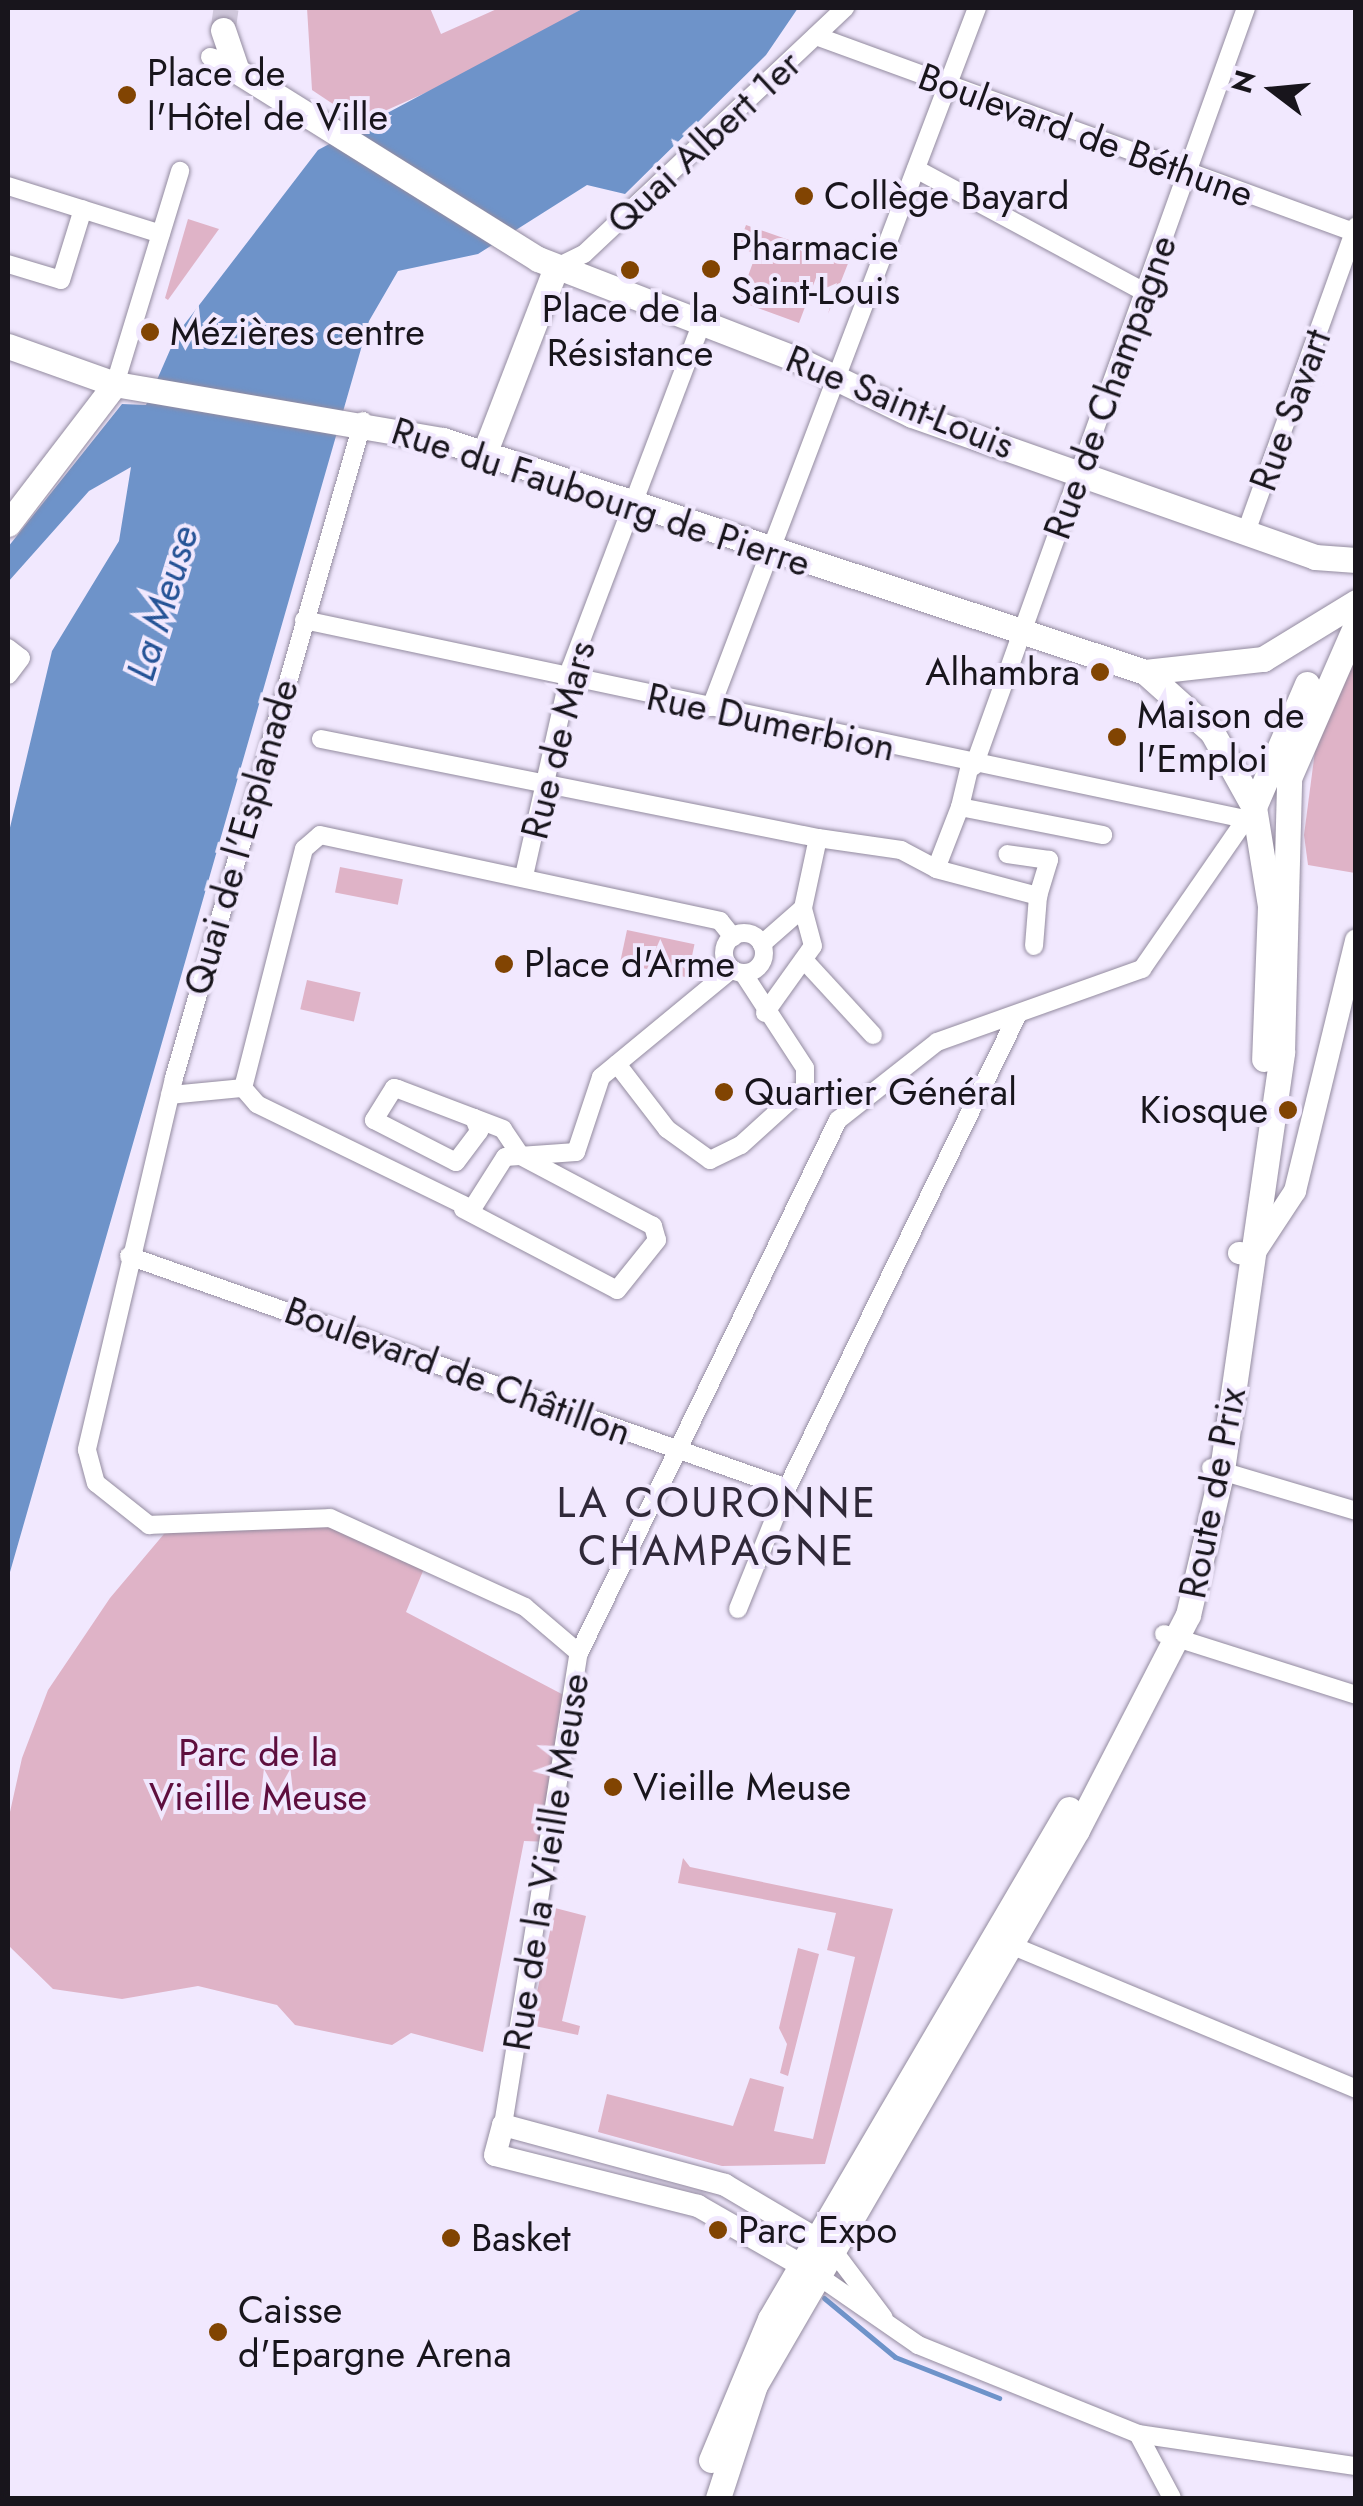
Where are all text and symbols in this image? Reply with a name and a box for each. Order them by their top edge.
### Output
north arrow [1223,40,1323,140]
street label: Quai Albert 1er [598,41,810,243]
place label: Place de l'Hôtel de Ville [147,50,388,140]
street label: Boulevard de Béthune [912,53,1260,217]
text: N [1221,65,1266,98]
marker: Place de l'Hôtel de Ville [116,84,138,106]
place label: Collège Bayard [824,173,1069,219]
marker: Collège Bayard [793,185,815,207]
place label: Pharmacie Saint-Louis [731,224,900,314]
street label: Rue de Champagne [1034,229,1186,545]
marker: Pharmacie Saint-Louis [700,258,722,280]
marker: Place de la Résistance [619,259,641,281]
place label: Place de la Résistance [542,286,718,376]
place label: Mézières centre [170,309,425,355]
marker: Mézières centre [139,321,161,343]
street label: Rue Savart [1240,323,1340,497]
street label: Rue Saint-Louis [780,336,1020,468]
street label: Rue du Faubourg de Pierre [386,408,816,586]
water label: La Meuse [116,520,208,686]
street label: Rue de Mars [511,636,605,844]
place label: Alhambra [925,649,1080,695]
marker: Alhambra [1089,661,1111,683]
street label: Rue Dumerbion [643,673,899,771]
street label: Quai de l'Esplanade [174,674,308,1000]
place label: Maison de l'Emploi [1137,692,1305,782]
marker: Maison de l'Emploi [1106,726,1128,748]
place label: Place d'Arme [524,941,735,987]
marker: Place d'Arme [493,953,515,975]
place label: Quartier Général [744,1069,1017,1115]
marker: Quartier Général [713,1081,735,1103]
place label: Kiosque [1139,1087,1268,1133]
marker: Kiosque [1277,1099,1299,1121]
street label: Boulevard de Châtillon [279,1287,637,1455]
street label: Route de Prix [1169,1384,1255,1602]
district label: LA COURONNE CHAMPAGNE [556,1478,878,1576]
street label: Rue de la Vieille Meuse [494,1670,598,2054]
park label: Parc de la Vieille Meuse [149,1730,367,1820]
place label: Vieille Meuse [633,1764,851,1810]
marker: Vieille Meuse [602,1776,624,1798]
place label: Parc Expo [738,2207,897,2253]
place label: Basket [471,2215,571,2261]
marker: Parc Expo [707,2219,729,2241]
marker: Basket [440,2227,462,2249]
place label: Caisse d'Epargne Arena [238,2287,512,2376]
marker: Caisse d'Epargne Arena [207,2321,229,2343]

